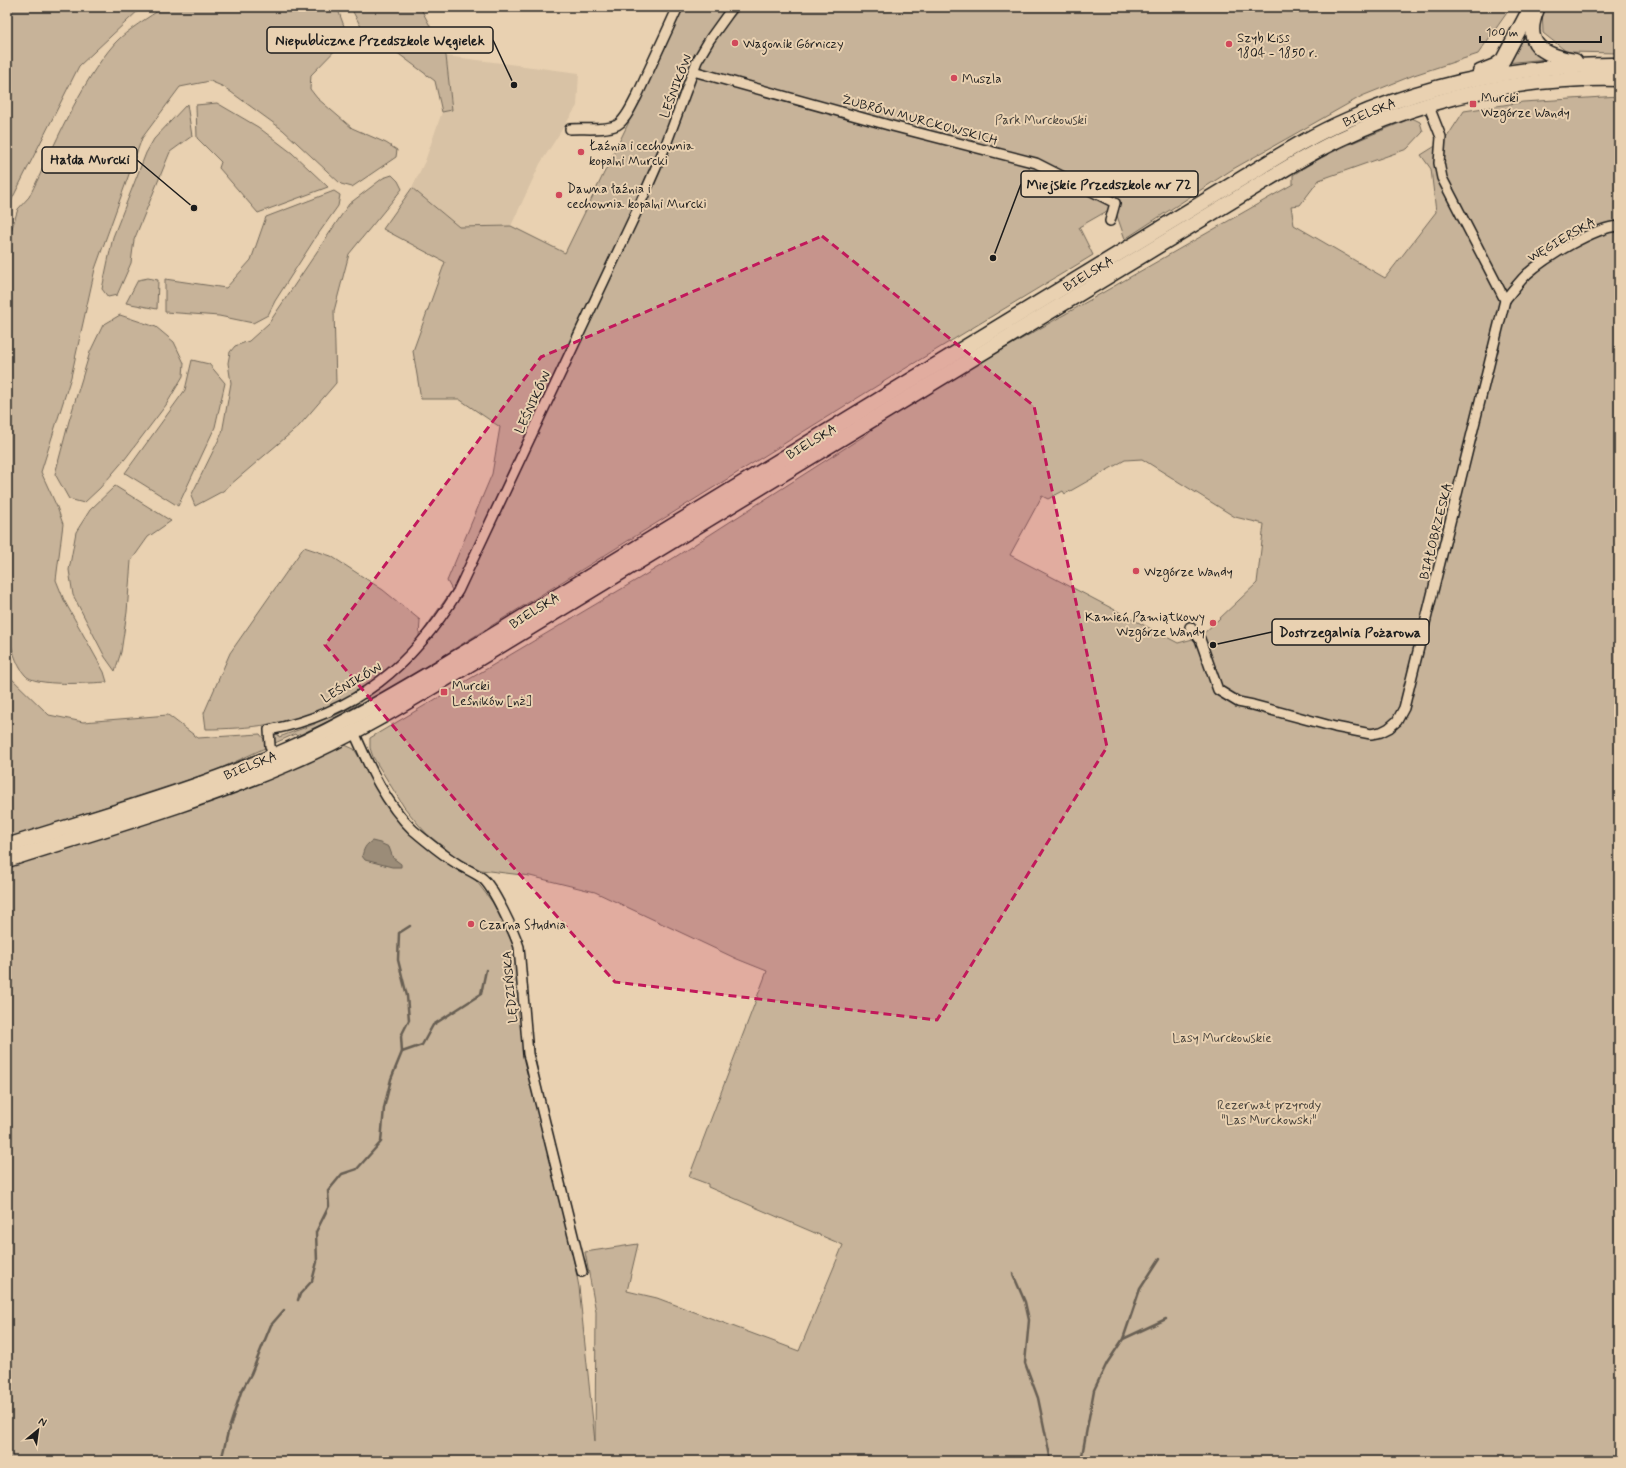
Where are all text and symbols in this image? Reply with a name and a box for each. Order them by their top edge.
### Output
scale bar [1480,18,1601,44]
text: 100 m [1486,25,1518,41]
callout: Niepubliczne Przedszkole Węgielek [267,27,493,53]
place label: Szyb Kiss 1804 - 1850 r. [1237,30,1318,62]
text: Niepubliczne Przedszkole Węgielek [275,32,485,51]
place label: Wagonik Górniczy [743,36,844,55]
marker: Wagonik Górniczy [730,38,740,48]
marker: Szyb Kiss 1804 - 1850 r. [1224,39,1234,49]
street label: LEŚNIKÓW [656,52,696,121]
place label: Muszla [962,71,1002,88]
marker: Muszla [949,73,959,83]
place label: Murcki Wzgórze Wandy [1481,90,1570,123]
street label: ŻUBRÓW MURCKOWSKICH [840,91,1000,149]
street label: BIELSKA [1340,95,1399,132]
marker: Murcki Wzgórze Wandy [1468,99,1478,109]
park label: Park Murckowski [995,112,1087,129]
place label: Łaźnia i cechownia kopalni Murcki [589,138,694,170]
callout: Hałda Murcki [42,147,137,173]
marker: Łaźnia i cechownia kopalni Murcki [576,147,586,157]
text: Hałda Murcki [50,151,130,169]
callout: Miejskie Przedszkole nr 72 [1021,171,1198,197]
text: Miejskie Przedszkole nr 72 [1027,176,1191,195]
place label: Dawna łaźnia i cechownia kopalni Murcki [567,181,706,213]
marker: Dawna łaźnia i cechownia kopalni Murcki [554,190,564,200]
street label: WĘGIERSKA [1525,214,1599,267]
street label: BIELSKA [1060,253,1117,296]
street label: LEŚNIKÓW [511,368,555,437]
street label: BIELSKA [783,421,840,464]
street label: BIAŁOBRZESKA [1416,481,1457,582]
place label: Wzgórze Wandy [1144,564,1233,582]
marker: Wzgórze Wandy [1131,566,1141,576]
street label: BIELSKA [507,589,563,633]
place label: Kamień Pamiątkowy Wzgórze Wandy [1085,609,1205,642]
marker: Kamień Pamiątkowy Wzgórze Wandy [1208,618,1218,628]
callout: Dostrzegalnia Pożarowa [1272,619,1429,645]
text: Dostrzegalnia Pożarowa [1279,624,1421,644]
street label: LEŚNIKÓW [318,658,385,707]
place label: Murcki Leśników [nż] [452,678,532,710]
marker: Murcki Leśników [nż] [439,687,449,697]
street label: BIELSKA [221,748,280,785]
place label: Czarna Studnia [479,917,566,934]
marker: Czarna Studnia [466,919,476,929]
street label: LĘDZIŃSKA [499,950,522,1024]
park label: Lasy Murckowskie [1172,1030,1272,1047]
park label: Rezerwat przyrody "Las Murckowski" [1217,1097,1321,1129]
north arrow [18,1410,58,1450]
text: N [36,1414,49,1430]

